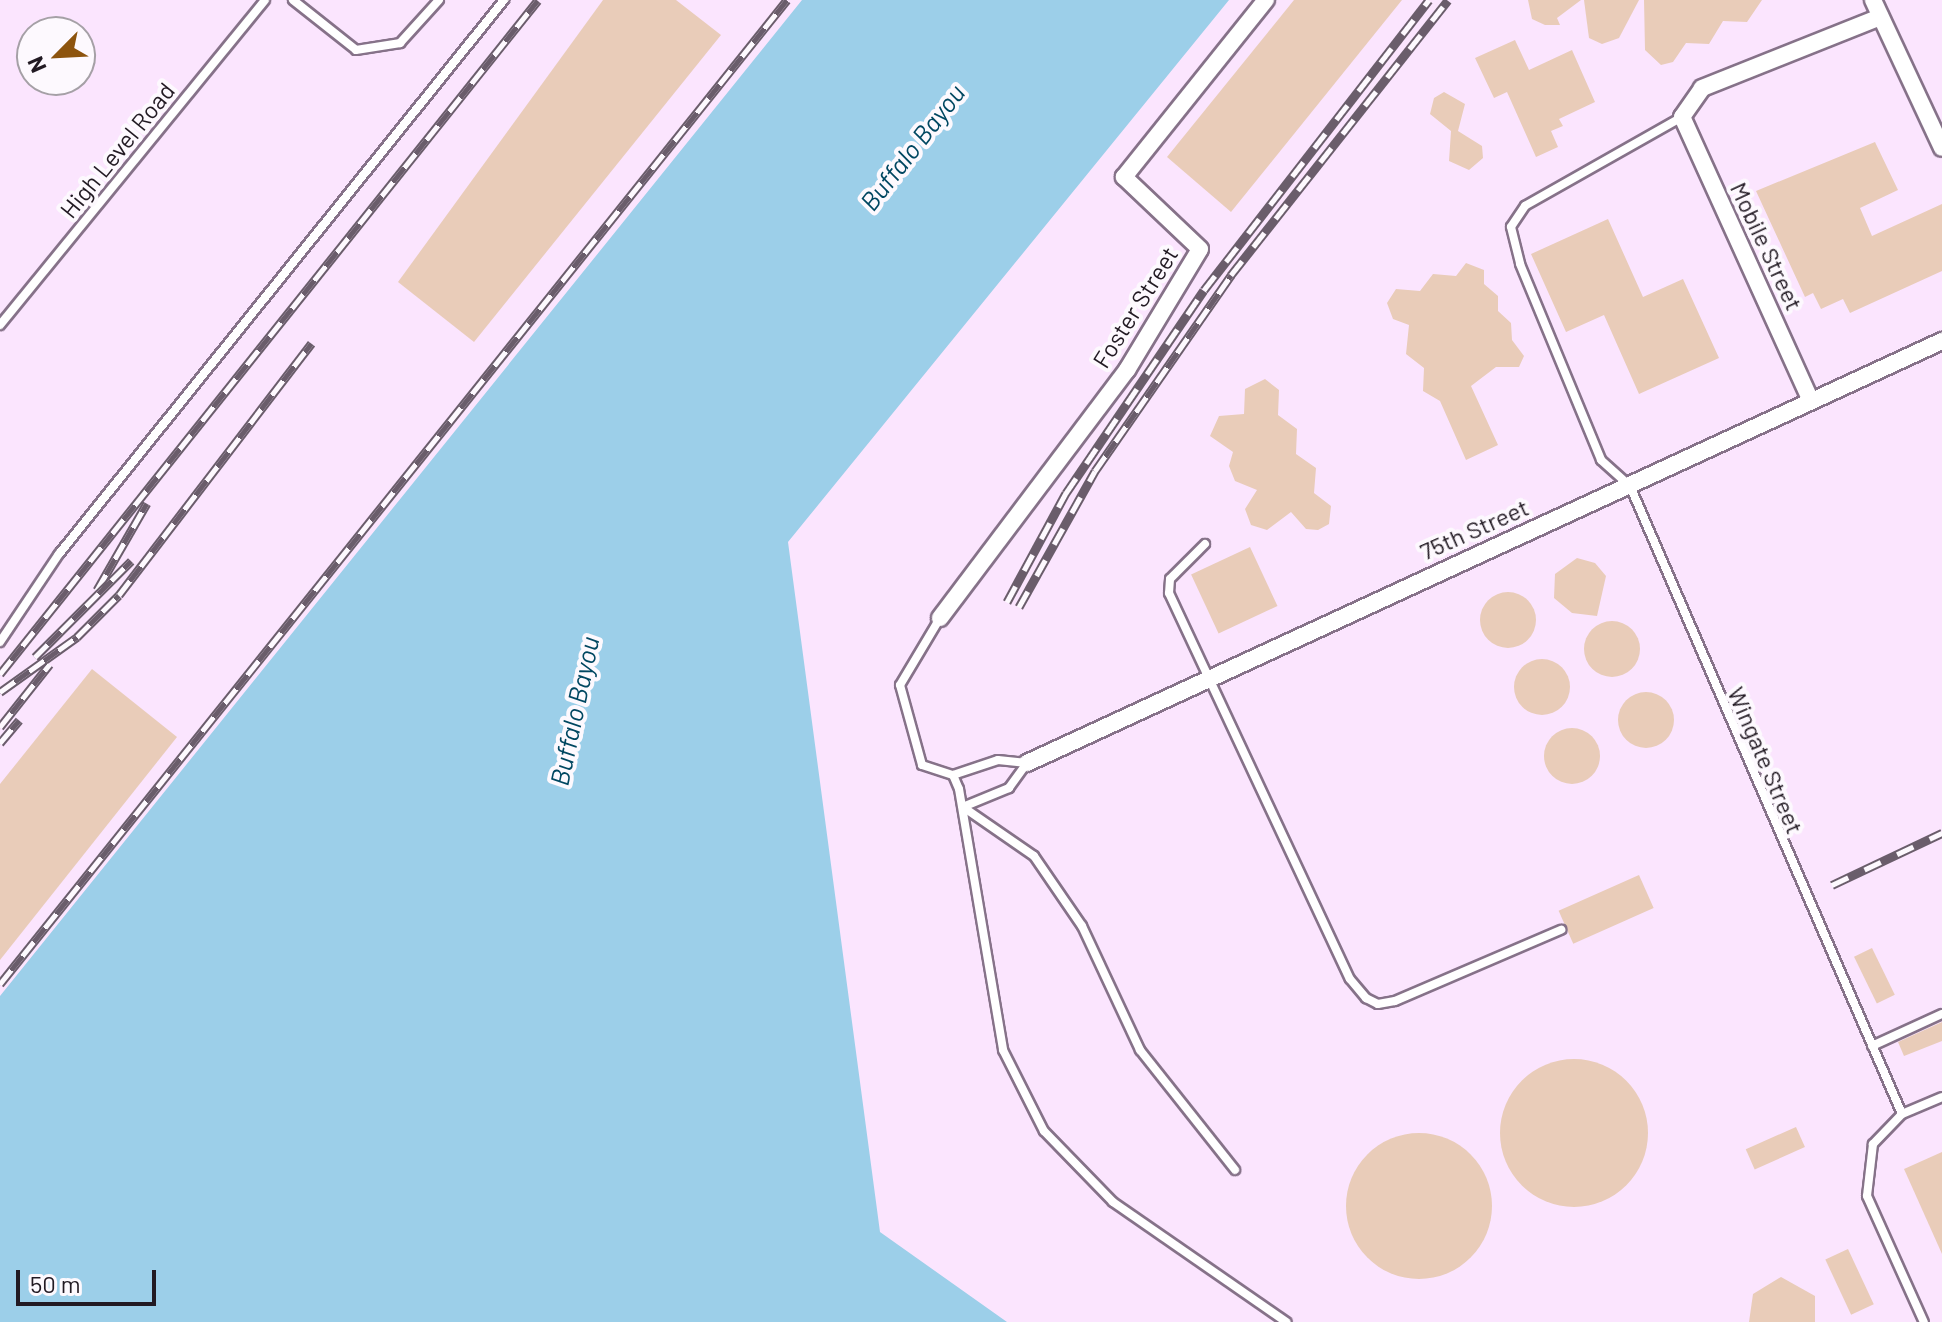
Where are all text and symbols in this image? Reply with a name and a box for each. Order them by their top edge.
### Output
north arrow [16,16,96,96]
text: N [21,53,51,77]
street label: High Level Road [54,77,180,223]
water label: Buffalo Bayou [853,78,971,216]
street label: Mobile Street [1725,177,1809,315]
street label: Foster Street [1086,241,1184,373]
street label: 75th Street [1415,492,1533,566]
water label: Buffalo Bayou [543,634,605,788]
street label: Wingate Street [1722,682,1810,838]
scale bar [20,1254,160,1304]
text: 50 m [30,1269,81,1298]

